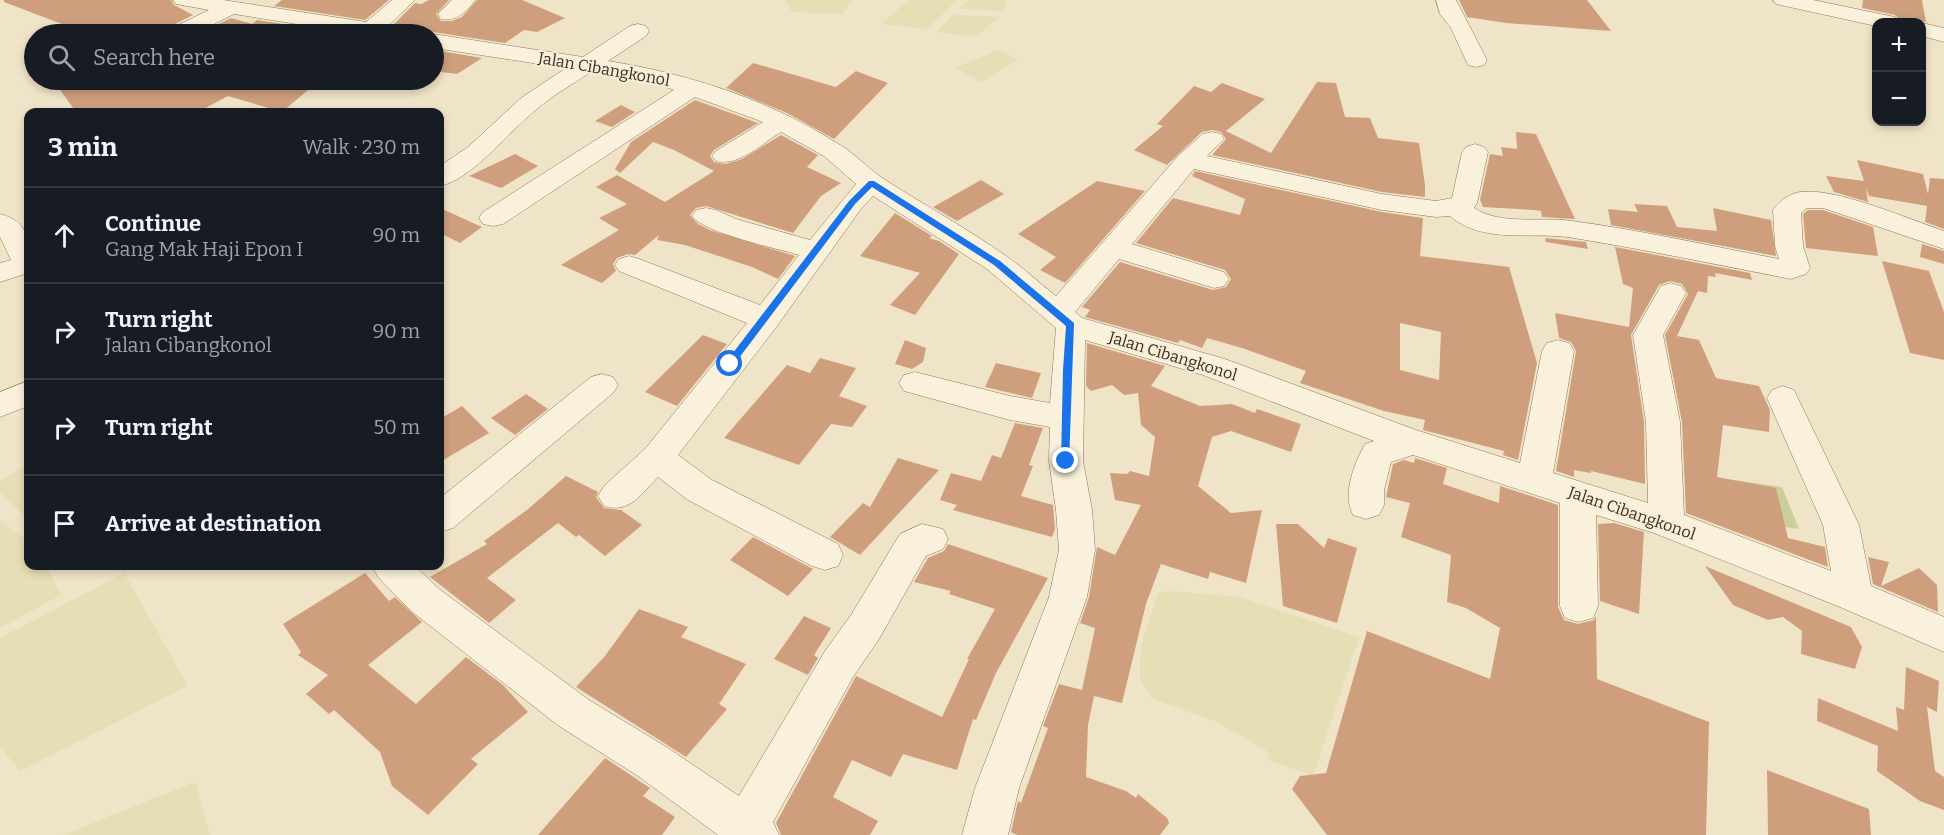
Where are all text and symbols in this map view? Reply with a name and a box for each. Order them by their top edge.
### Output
map controls [1872,18,1926,126]
button: + [1872,18,1926,72]
search box [24,24,444,90]
icon: search [45,41,78,74]
text: Search here [93,44,215,71]
street label: Jalan Cibangkonol [536,48,672,90]
button: − [1872,72,1926,126]
text: 3 min [48,132,117,163]
text: Walk · 230 m [303,135,420,159]
text: Continue [105,210,201,237]
icon: ahead [48,219,81,252]
text: 90 m [372,223,420,247]
text: Gang Mak Haji Epon I [105,237,303,261]
text: Turn right [105,306,213,333]
icon: right [48,315,81,348]
text: 90 m [372,319,420,343]
street label: Jalan Cibangkonol [1106,327,1240,385]
text: Jalan Cibangkonol [105,333,272,357]
route start [716,350,742,376]
icon: right [48,411,81,444]
text: Turn right [105,414,213,441]
text: 50 m [373,415,420,439]
route end [1052,447,1078,473]
street label: Jalan Cibangkonol [1565,482,1698,544]
icon: arrive [48,507,81,540]
text: Arrive at destination [105,510,321,537]

